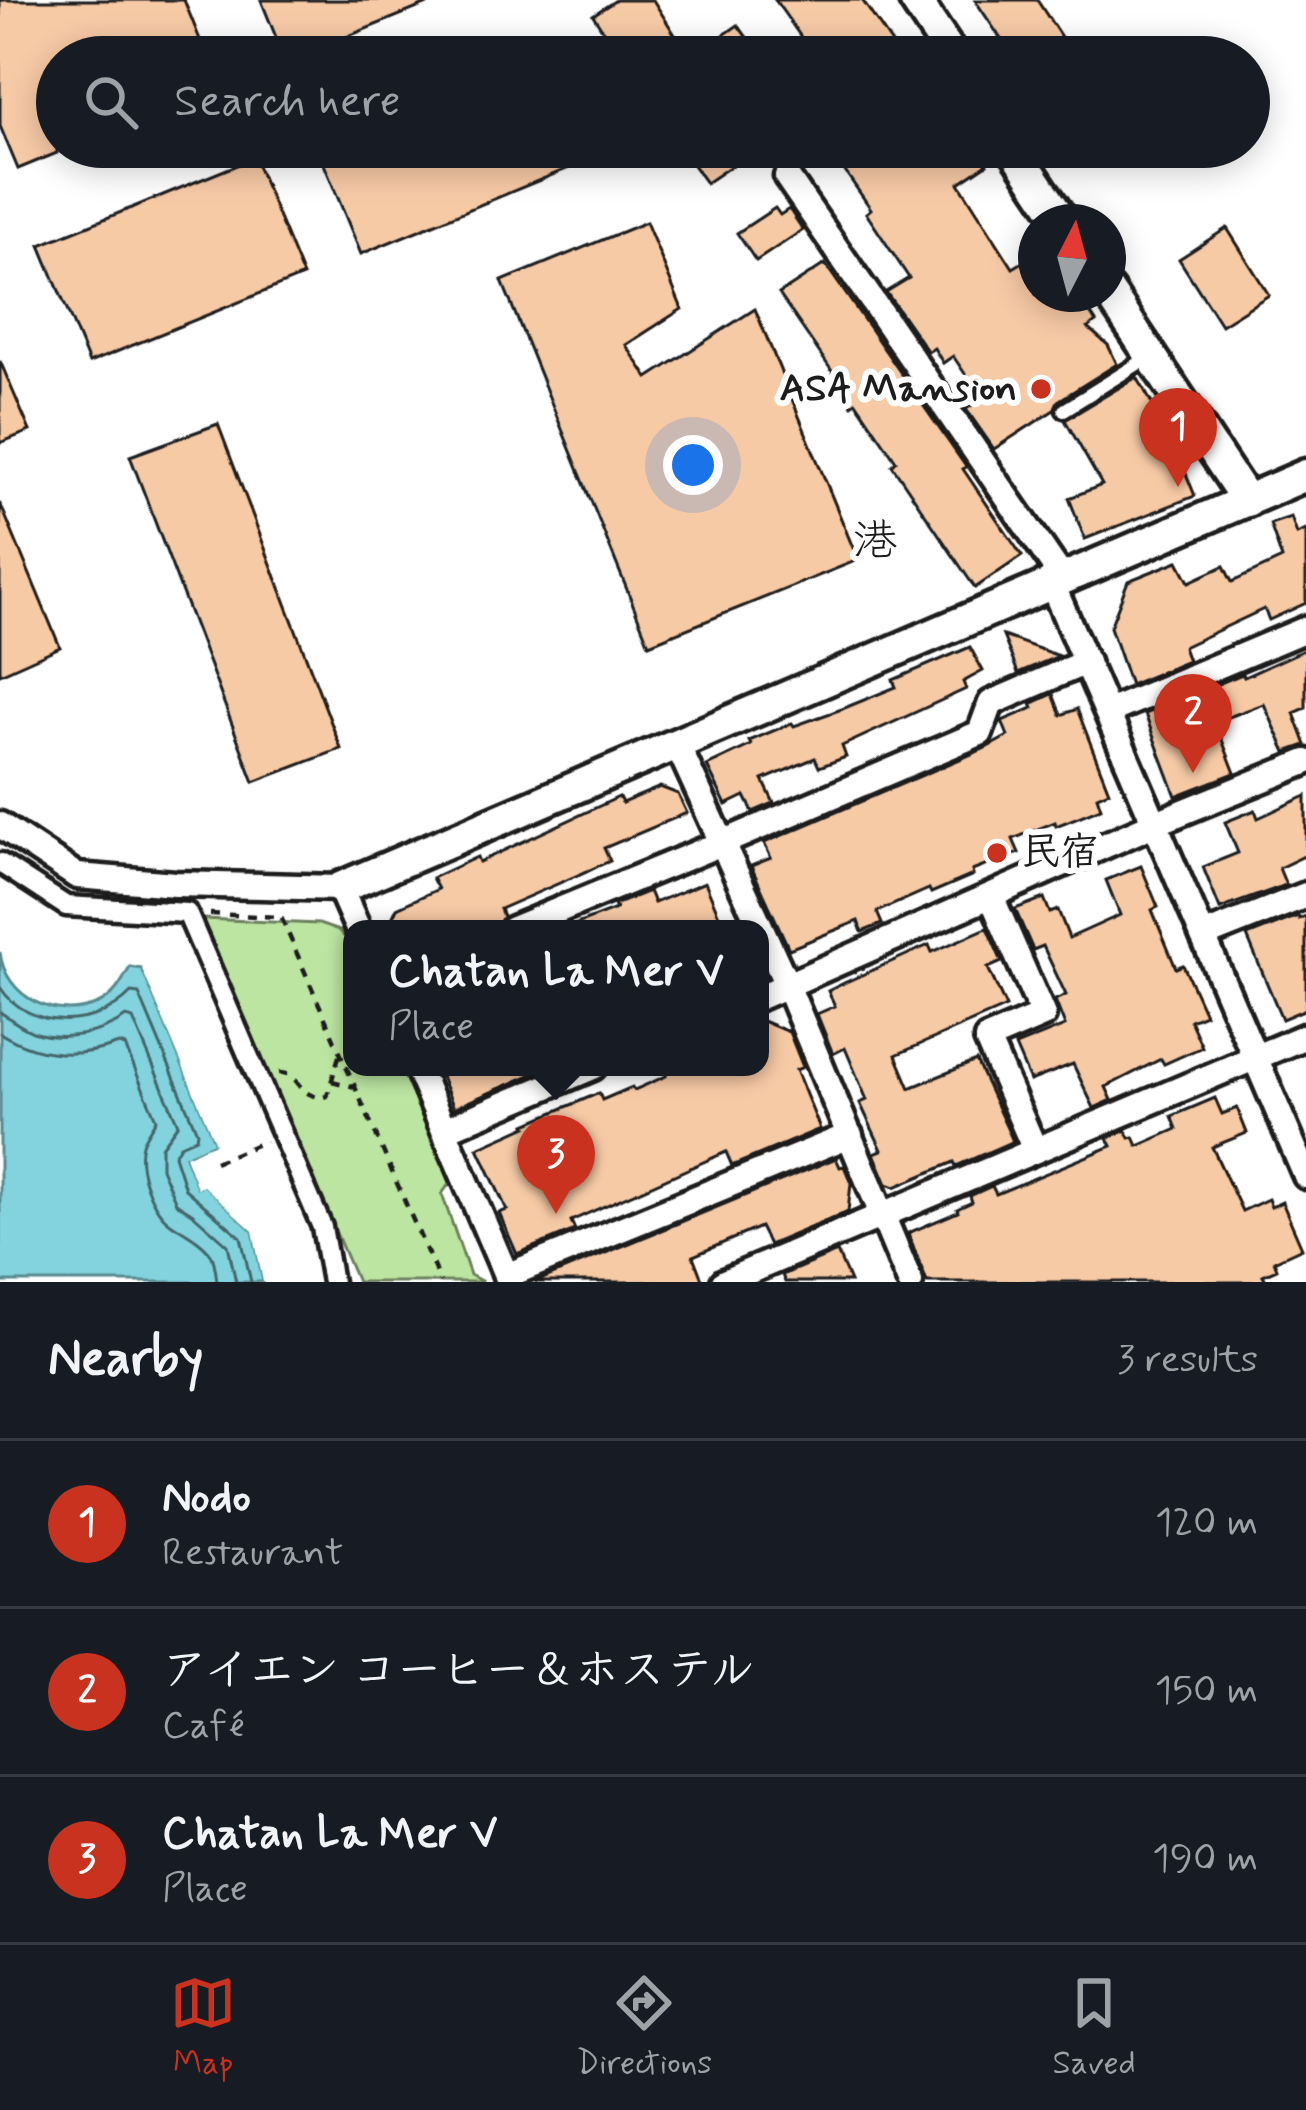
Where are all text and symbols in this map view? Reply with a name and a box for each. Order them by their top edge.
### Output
search box [36,36,1270,168]
icon: search [78,69,144,135]
text: Search here [174,73,401,132]
north arrow [1018,204,1126,312]
place label: ASA Mansion [780,364,1017,415]
marker: ASA Mansion [1028,376,1054,402]
pin: 1 [1139,388,1217,487]
your location [663,435,723,495]
district label: 港 [852,513,898,572]
pin: 2 [1154,674,1232,773]
place label: 民宿 [1021,828,1099,879]
marker: 民宿 [984,840,1010,866]
popup [343,920,769,1076]
text: Chatan La Mer V [388,943,724,1002]
text: Place [388,1002,474,1053]
pin: 3 [517,1115,595,1214]
text: Nearby [48,1327,203,1393]
text: 3 results [1117,1335,1258,1386]
text: Nodo [162,1469,251,1528]
text: 1 [78,1498,96,1549]
text: 120 m [1155,1498,1258,1549]
text: Restaurant [162,1528,343,1579]
text: アイエン コーヒー＆ホステル [162,1642,755,1701]
text: 2 [77,1666,97,1717]
text: 150 m [1155,1666,1258,1717]
text: Café [162,1701,244,1752]
text: Chatan La Mer V [162,1805,498,1864]
text: 3 [78,1834,96,1885]
text: 190 m [1152,1834,1258,1885]
text: Place [162,1864,248,1915]
tab: Map [170,1970,236,2086]
tab: Directions [576,1970,712,2086]
tab: Saved [1052,1970,1136,2086]

